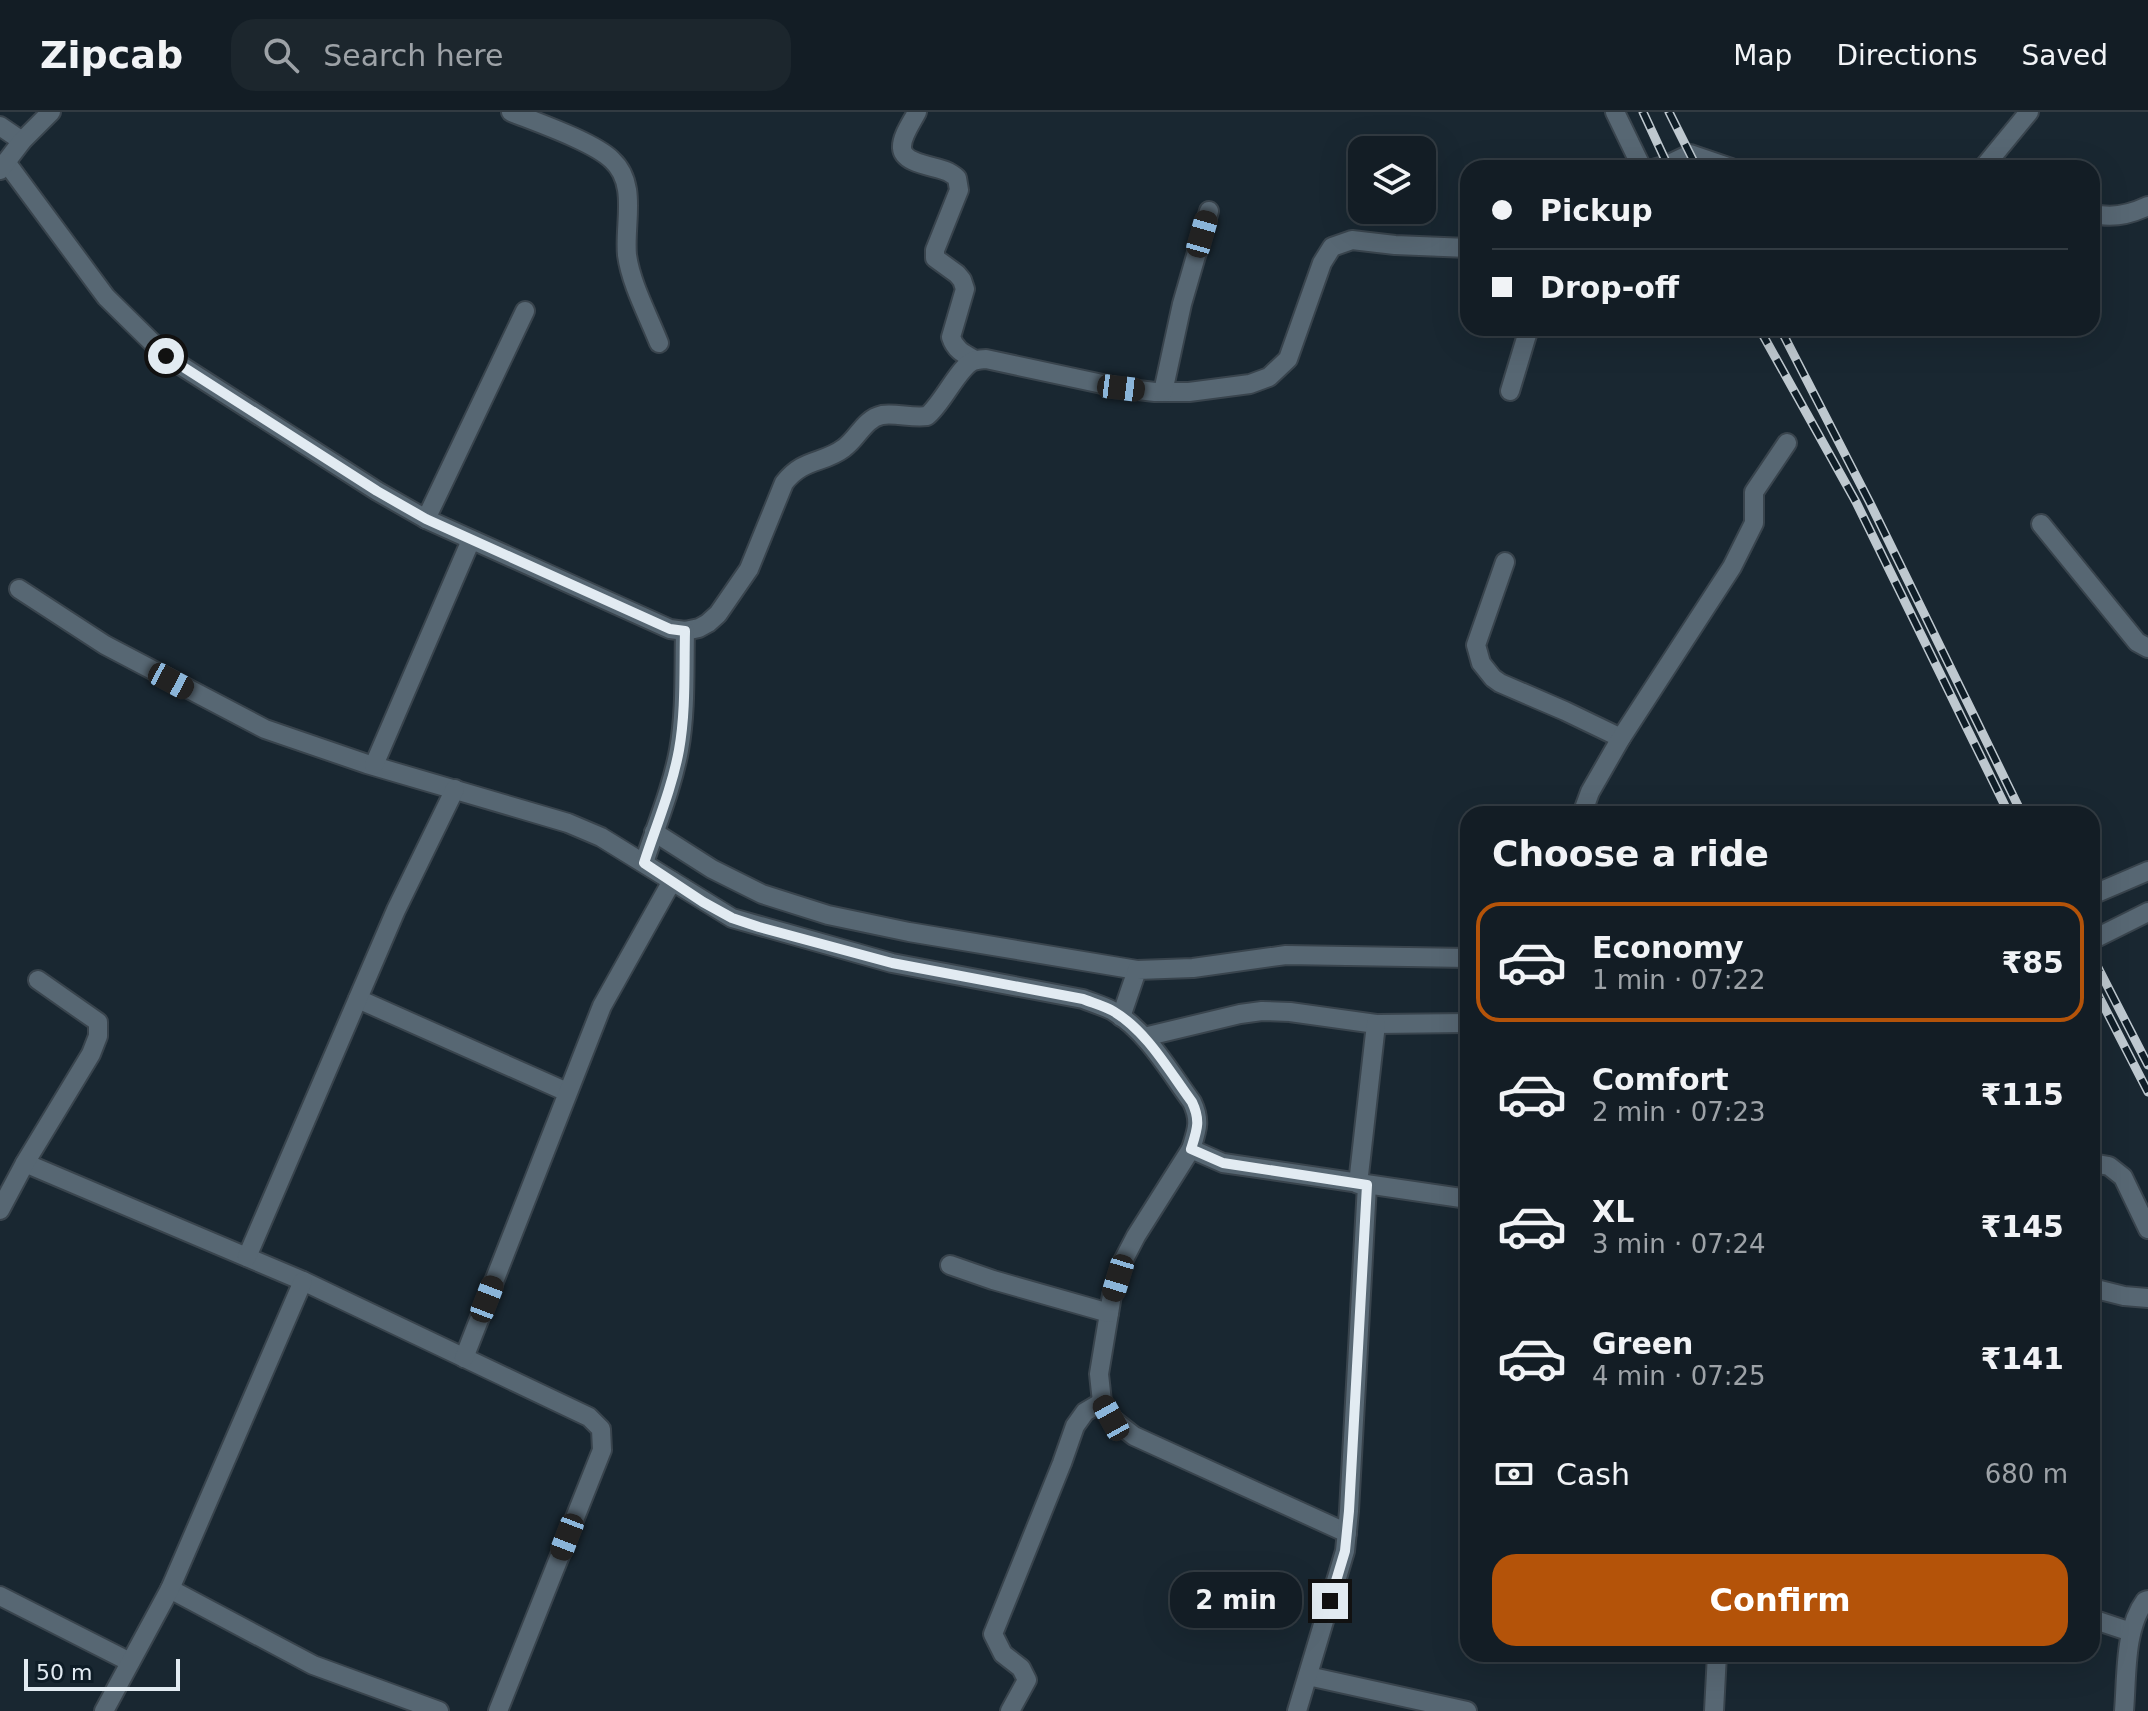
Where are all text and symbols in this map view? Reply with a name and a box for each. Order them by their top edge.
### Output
search box [231,19,791,91]
text: Zipcab [40,33,183,77]
icon: search [259,33,303,77]
text: Search here [323,38,503,73]
text: Map [1733,39,1792,72]
text: Directions [1836,39,1977,72]
text: Saved [2021,39,2108,72]
map controls [1348,136,1436,224]
button: layers [1348,136,1436,224]
text: Pickup [1540,193,1653,228]
car [1184,208,1220,260]
text: Drop-off [1540,270,1679,305]
route start [148,338,184,374]
car [1096,373,1146,403]
car [144,659,198,703]
text: Choose a ride [1492,833,1769,874]
icon: car [1496,926,1568,998]
text: Economy [1592,930,1744,965]
text: ₹85 [2001,945,2064,980]
text: 1 min · 07:22 [1592,965,1766,995]
icon: car [1496,1058,1568,1130]
text: Comfort [1592,1062,1729,1097]
text: ₹115 [1981,1077,2064,1112]
text: 2 min · 07:23 [1592,1097,1766,1127]
icon: car [1496,1190,1568,1262]
text: XL [1592,1194,1634,1229]
text: ₹145 [1981,1209,2064,1244]
text: 3 min · 07:24 [1592,1229,1766,1259]
car [1100,1252,1136,1304]
car [467,1272,507,1326]
icon: car [1496,1322,1568,1394]
text: Green [1592,1326,1693,1361]
text: ₹141 [1981,1341,2064,1376]
text: 4 min · 07:25 [1592,1361,1766,1391]
car [1089,1391,1133,1445]
icon: cash [1492,1452,1536,1496]
text: Cash [1556,1457,1630,1492]
text: 680 m [1985,1459,2068,1489]
car [547,1510,587,1564]
button: Confirm [1492,1554,2068,1646]
callout: 2 min [1170,1573,1302,1629]
route end [1312,1583,1348,1619]
text: 2 min [1195,1585,1277,1615]
scale bar [24,1655,180,1691]
text: 50 m [36,1660,92,1685]

